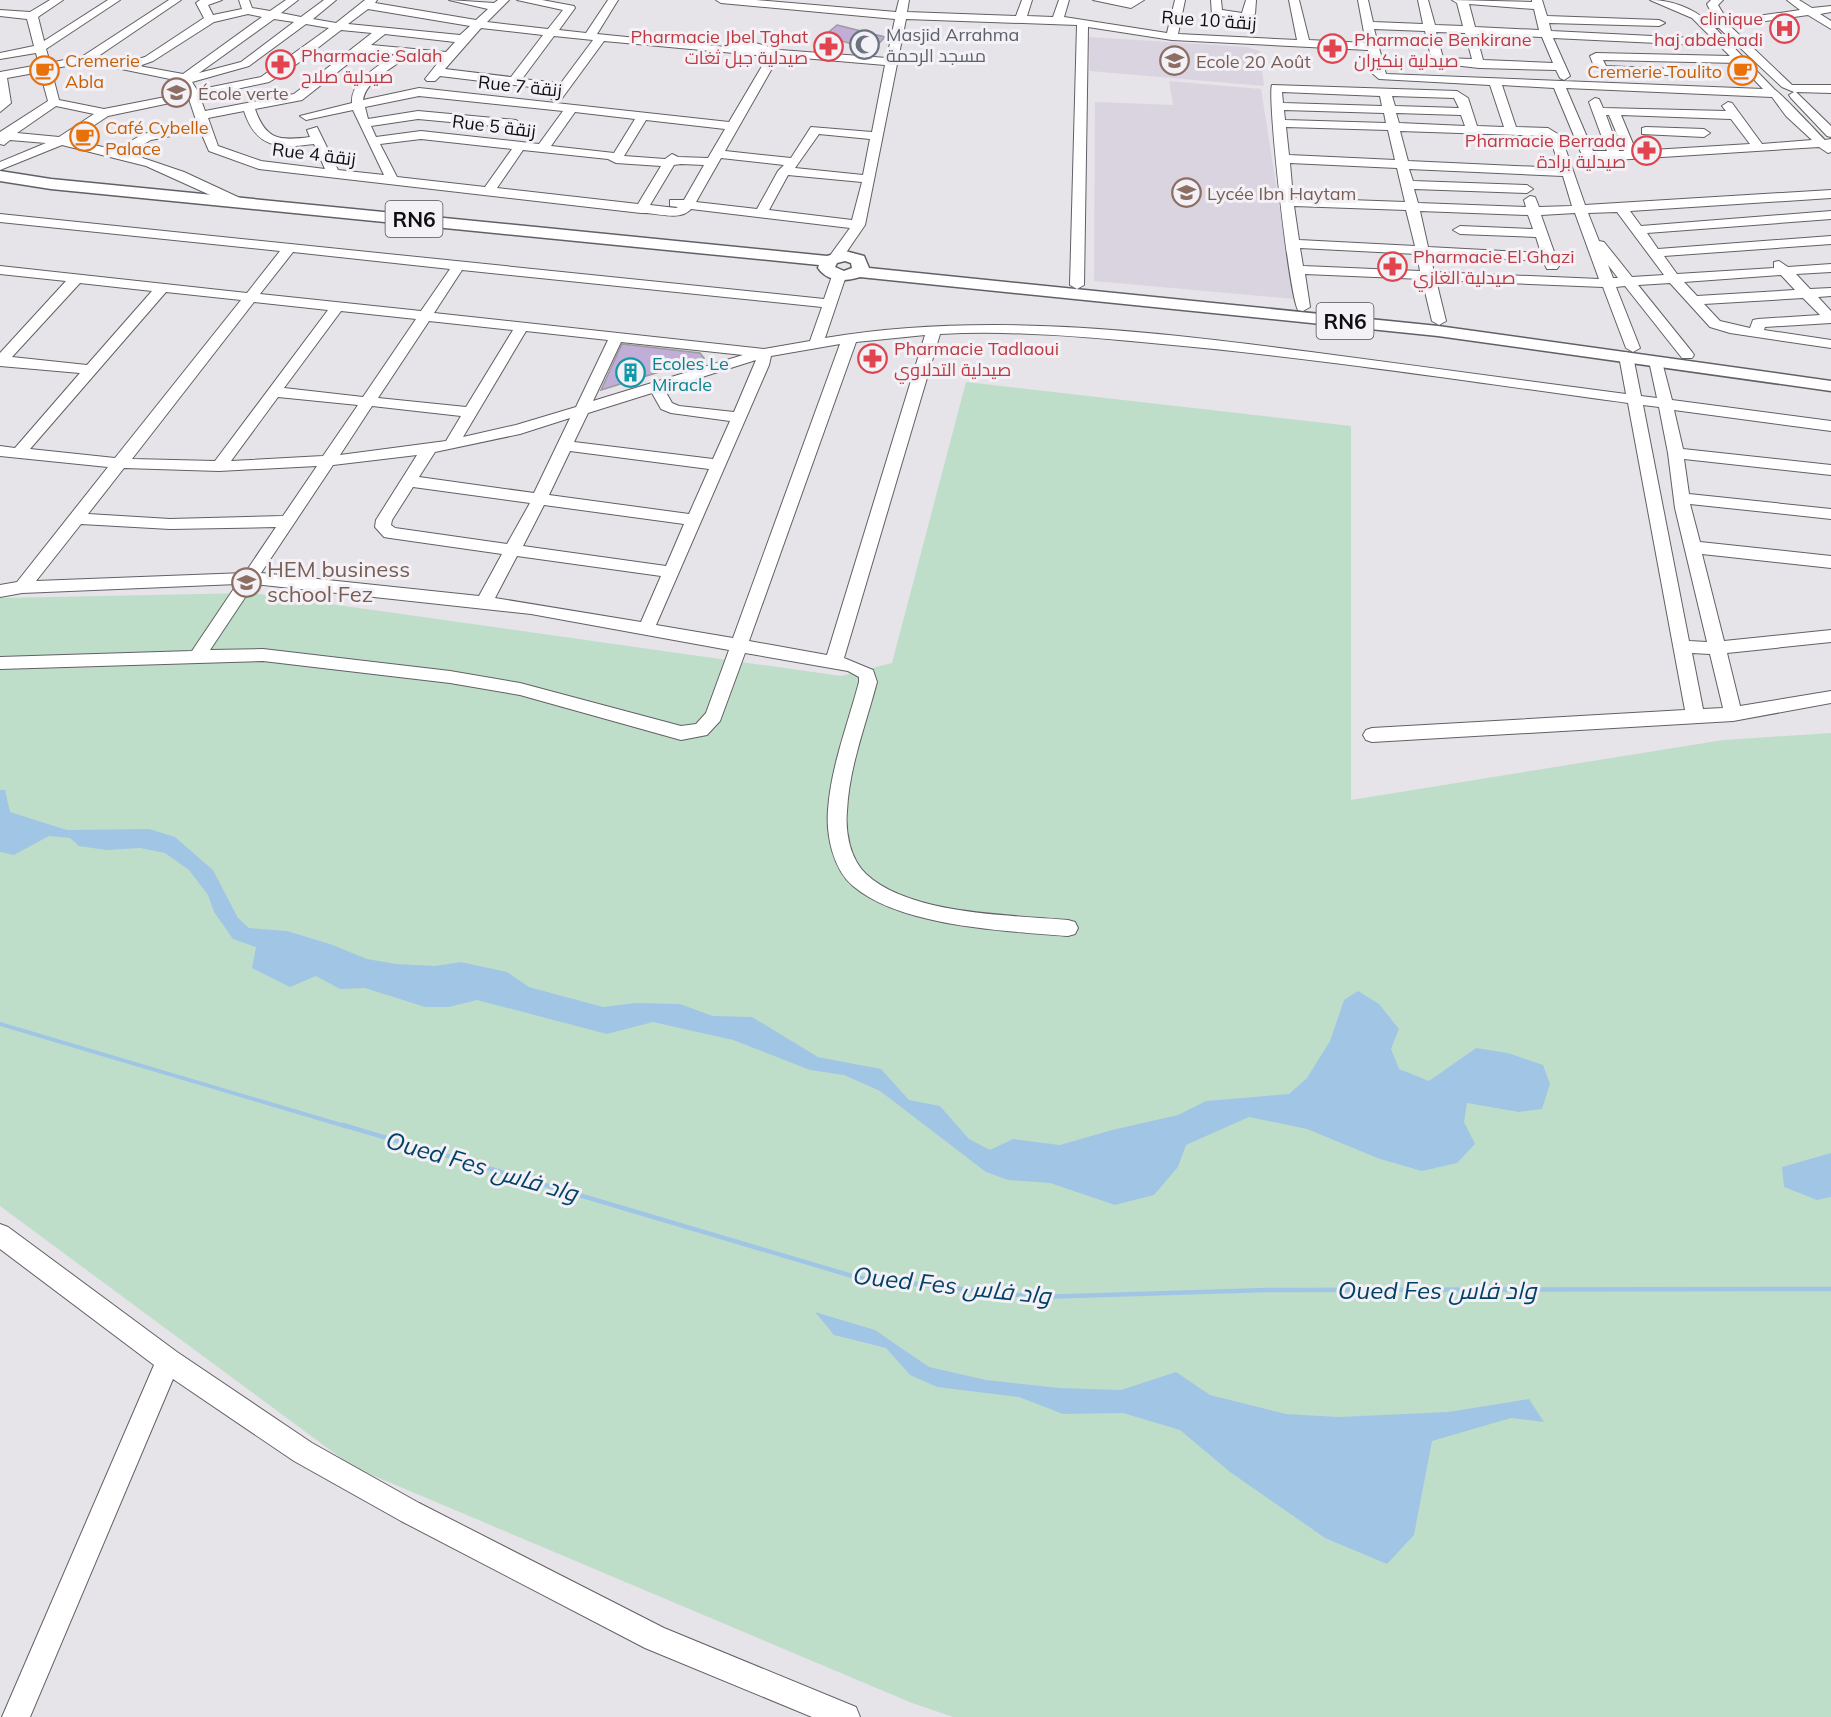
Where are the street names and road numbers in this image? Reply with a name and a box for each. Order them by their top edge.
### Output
street label: Rue 10 زنقة [1161,5,1257,35]
street label: Rue 7 زنقة [477,70,563,102]
street label: Rue 5 زنقة [451,109,537,143]
street label: Rue 4 زنقة [271,137,357,171]
road number: RN6 [386,201,442,237]
road number: RN6 [1316,303,1374,339]

